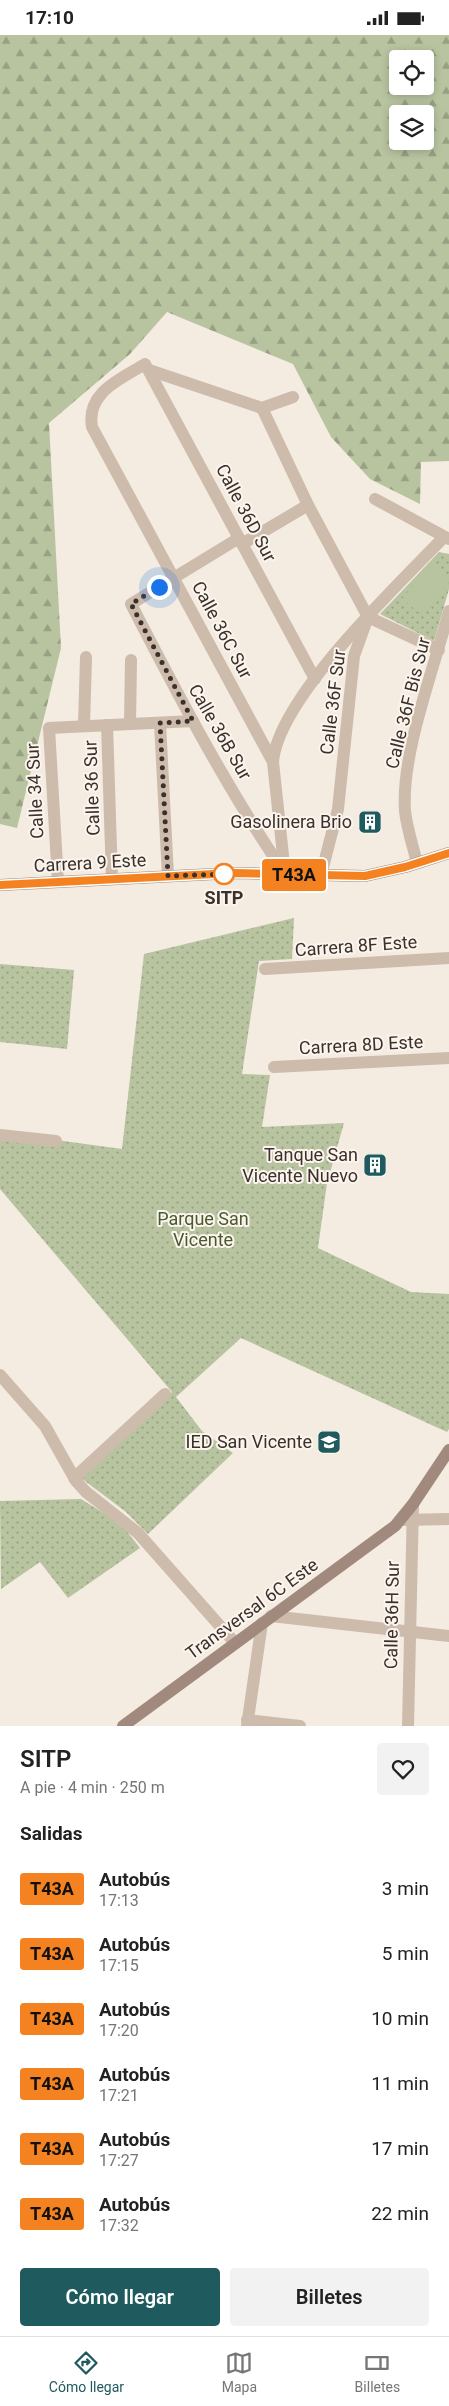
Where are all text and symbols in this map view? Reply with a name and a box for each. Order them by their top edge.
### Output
text: 17:10 [25,6,74,29]
map controls [389,50,434,150]
button: locate [389,50,434,95]
button: layers [389,105,434,150]
street label: Calle 36D Sur [212,460,281,565]
your location [147,575,172,600]
street label: Calle 36C Sur [188,577,257,682]
street label: Calle 36F Bis Sur [381,635,434,771]
street label: Calle 36F Sur [316,648,349,756]
street label: Calle 36B Sur [185,680,256,783]
street label: Calle 36 Sur [79,740,104,836]
street label: Calle 34 Sur [22,743,47,839]
building icon: Gasolinera Brio [357,809,383,835]
place label: Gasolinera Brio [230,811,352,832]
street label: Carrera 9 Este [33,849,147,876]
line badge: T43A [259,859,329,891]
marker: SITP [213,863,235,885]
text: T43A [272,864,316,885]
place label: SITP [205,887,243,908]
street label: Carrera 8F Este [294,931,418,960]
street label: Carrera 8D Este [298,1031,424,1058]
place label: Tanque San Vicente Nuevo [242,1144,358,1186]
building icon: Tanque San Vicente Nuevo [362,1152,388,1178]
park label: Parque San Vicente [157,1208,249,1250]
school or university icon: IED San Vicente [316,1429,342,1455]
place label: IED San Vicente [186,1431,312,1452]
street label: Transversal 6C Este [182,1554,322,1664]
street label: Calle 36H Sur [380,1561,403,1669]
button: heart [377,1743,429,1795]
text: SITP [20,1745,71,1773]
text: A pie · 4 min · 250 m [20,1778,165,1797]
text: Salidas [20,1822,83,1845]
text: Autobús [99,1868,170,1891]
text: 3 min [382,1877,429,1900]
text: T43A [30,1878,74,1899]
text: 17:13 [99,1891,139,1910]
text: Autobús [99,1933,170,1956]
text: 5 min [382,1942,429,1965]
text: T43A [30,1943,74,1964]
text: 17:15 [99,1956,139,1975]
text: Autobús [99,1998,170,2021]
text: 10 min [371,2007,429,2030]
text: T43A [30,2008,74,2029]
text: 17:20 [99,2021,139,2040]
text: Autobús [99,2063,170,2086]
text: 11 min [371,2072,429,2095]
text: T43A [30,2073,74,2094]
text: 17:21 [99,2086,139,2105]
text: Autobús [99,2128,170,2151]
text: 17 min [371,2137,429,2160]
text: T43A [30,2138,74,2159]
text: 17:27 [99,2151,139,2170]
text: Autobús [99,2193,170,2216]
text: 22 min [371,2202,429,2225]
text: T43A [30,2203,74,2224]
text: 17:32 [99,2216,139,2235]
button: Cómo llegar [20,2268,220,2326]
button: Billetes [230,2268,429,2326]
tab: Cómo llegar [49,2349,124,2395]
tab: Mapa [222,2349,257,2395]
tab: Billetes [355,2349,400,2395]

